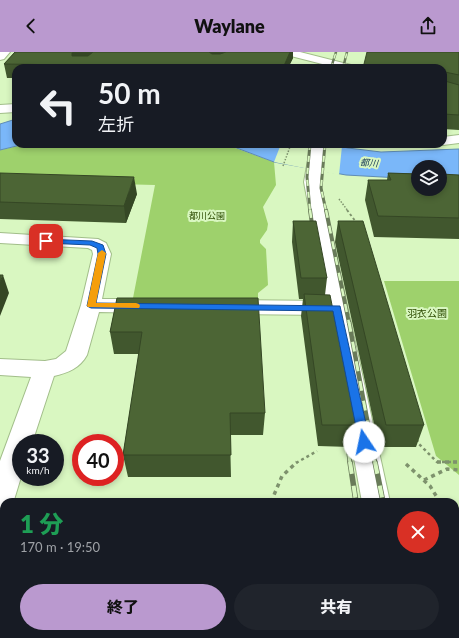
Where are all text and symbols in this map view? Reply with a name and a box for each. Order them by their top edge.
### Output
icon: back [20,15,42,37]
text: Waylane [194,15,265,37]
icon: share [417,15,439,37]
text: 50 m [98,76,161,110]
icon: left [32,80,84,132]
text: 左折 [98,113,134,135]
water label: 都川 [360,156,379,169]
map controls [411,160,447,196]
button: layers [411,160,447,196]
park label: 都川公園 [189,210,225,221]
pin [29,224,63,258]
icon: arrive [35,230,57,252]
park label: 羽衣公園 [407,307,447,319]
position arrow [343,421,385,463]
speed limit sign: 40 [72,434,124,486]
text: 33 [26,443,50,467]
text: km/h [26,464,50,476]
text: 1 分 [20,509,63,538]
button: close [397,511,439,553]
text: 170 m · 19:50 [20,539,100,555]
button: 終了 [20,584,226,630]
button: 共有 [234,584,439,630]

